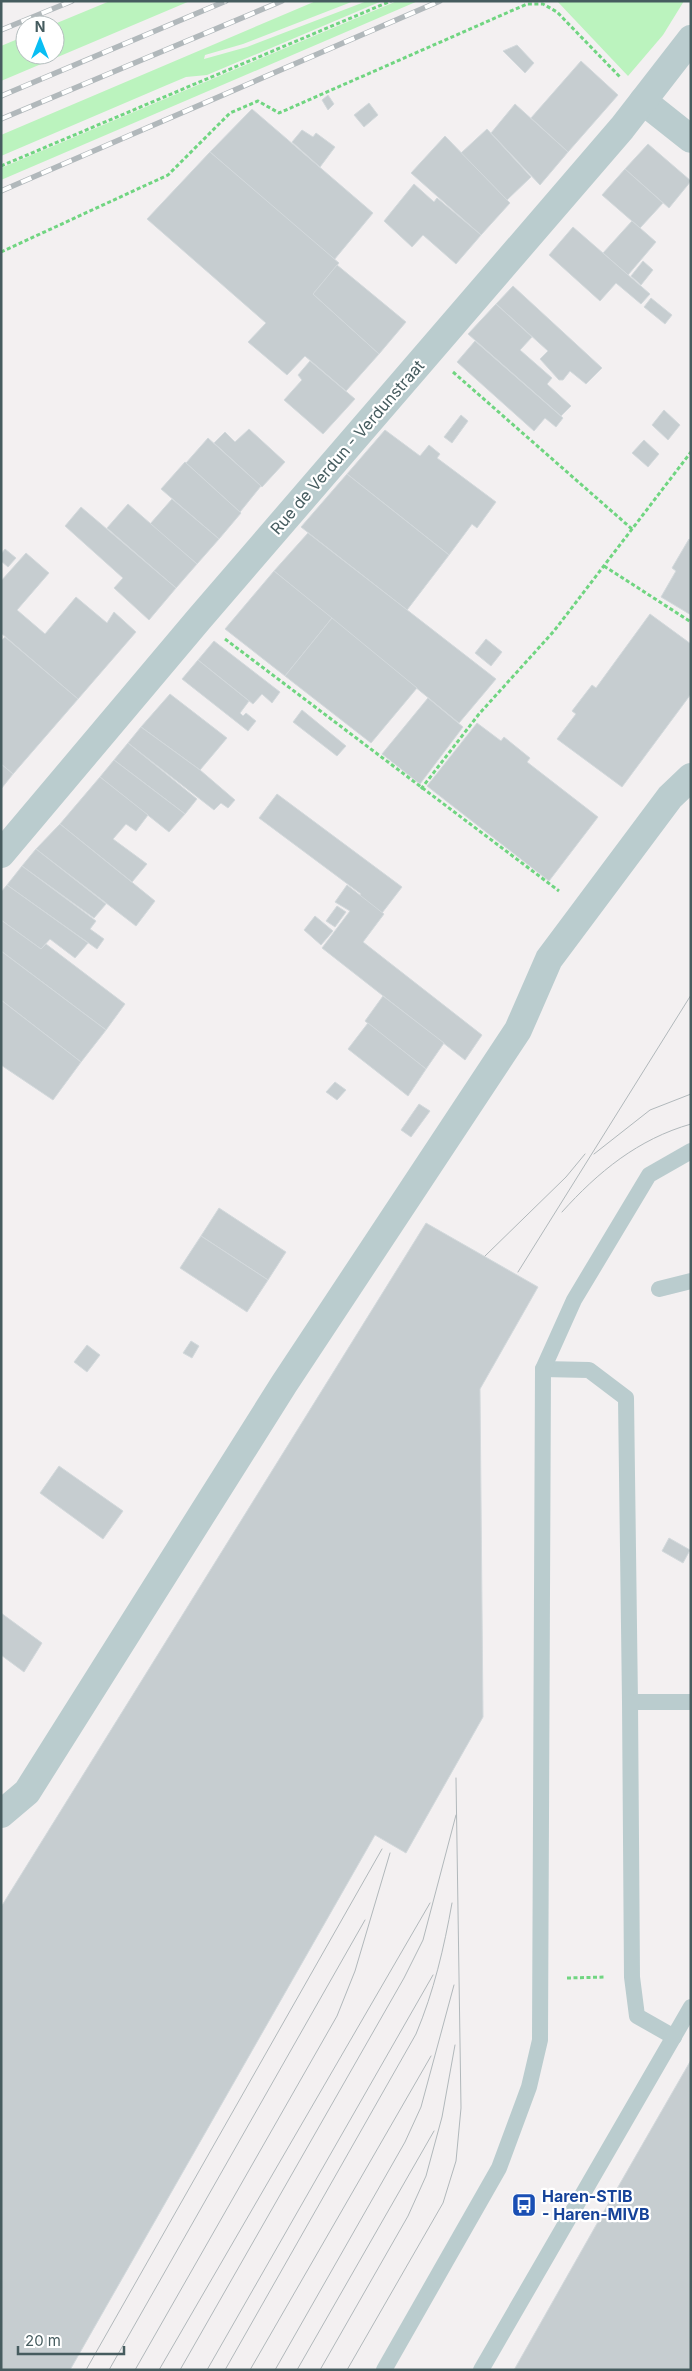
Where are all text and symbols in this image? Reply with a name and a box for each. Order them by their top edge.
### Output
north arrow [15,15,65,65]
text: N [35,18,45,35]
street label: Rue de Verdun - Verdunstraat [266,356,428,538]
place label: Haren-STIB - Haren-MIVB [542,2186,650,2224]
bus stop icon: Haren-STIB - Haren-MIVB [511,2192,537,2218]
scale bar [18,2324,124,2356]
text: 20 m [25,2331,61,2350]

